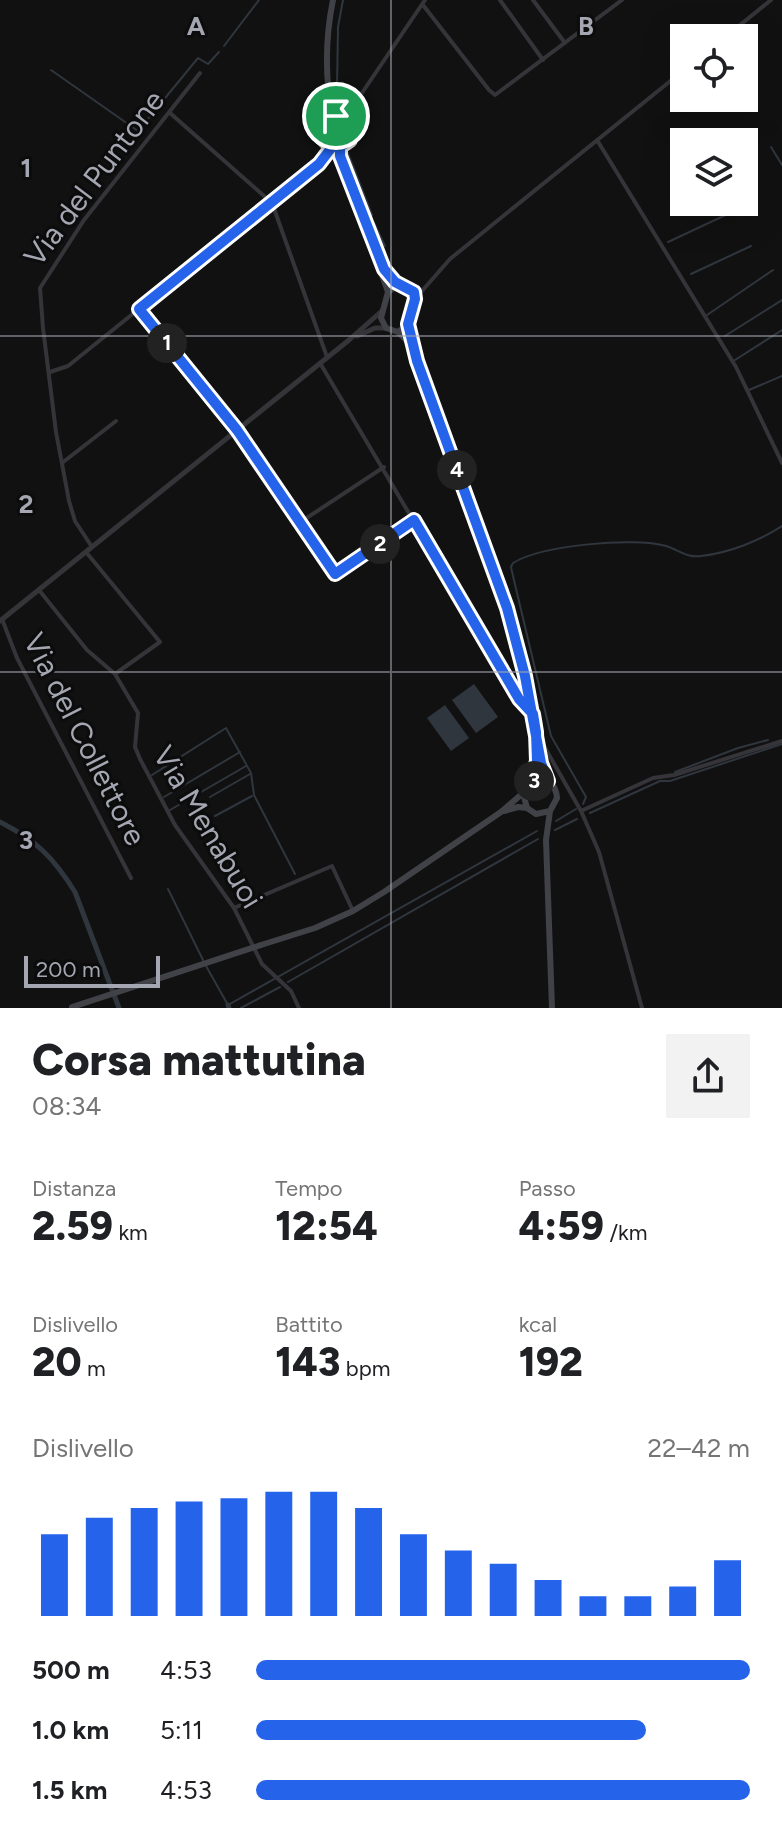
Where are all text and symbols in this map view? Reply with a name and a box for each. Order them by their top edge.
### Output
text: A [187,10,206,42]
text: B [578,10,594,42]
map controls [670,24,758,216]
button: locate [670,24,758,112]
pin [302,82,370,150]
street label: Via del Puntone [16,83,172,273]
icon: arrive [314,94,358,138]
button: layers [670,128,758,216]
text: 1 [21,152,31,184]
pin: 1 [147,323,187,363]
text: 1 [162,329,172,356]
pin: 4 [437,450,477,490]
text: 4 [450,456,464,483]
text: 2 [18,488,34,520]
pin: 2 [360,524,400,564]
text: 2 [374,530,386,557]
street label: Via del Collettore [15,627,155,851]
street label: Via Menabuoi [145,739,271,915]
pin: 3 [514,761,554,801]
text: 3 [528,767,540,794]
text: 3 [19,824,33,856]
scale bar [24,952,160,988]
text: 200 m [36,956,101,983]
text: Corsa mattutina [32,1033,366,1086]
button: share [666,1034,750,1118]
text: 08:34 [32,1090,102,1122]
text: Distanza [32,1175,116,1202]
text: Tempo [275,1175,343,1202]
text: Passo [519,1175,576,1202]
text: 2.59 [32,1202,113,1250]
text: 12:54 [275,1202,378,1250]
text: 4:59 [519,1202,604,1250]
text: km [113,1219,148,1246]
text: /km [604,1219,647,1246]
text: Dislivello [32,1311,118,1338]
text: Battito [275,1311,343,1338]
text: kcal [519,1311,557,1338]
text: 20 [32,1338,82,1386]
text: 143 [275,1338,340,1386]
text: 192 [519,1338,583,1386]
text: m [82,1355,106,1382]
text: bpm [340,1355,390,1382]
text: Dislivello [32,1432,134,1464]
text: 22–42 m [647,1432,750,1464]
text: 500 m [32,1654,110,1686]
text: 4:53 [160,1654,212,1686]
text: 1.0 km [32,1714,109,1746]
text: 5:11 [160,1714,203,1746]
text: 1.5 km [32,1774,107,1806]
text: 4:53 [160,1774,212,1806]

